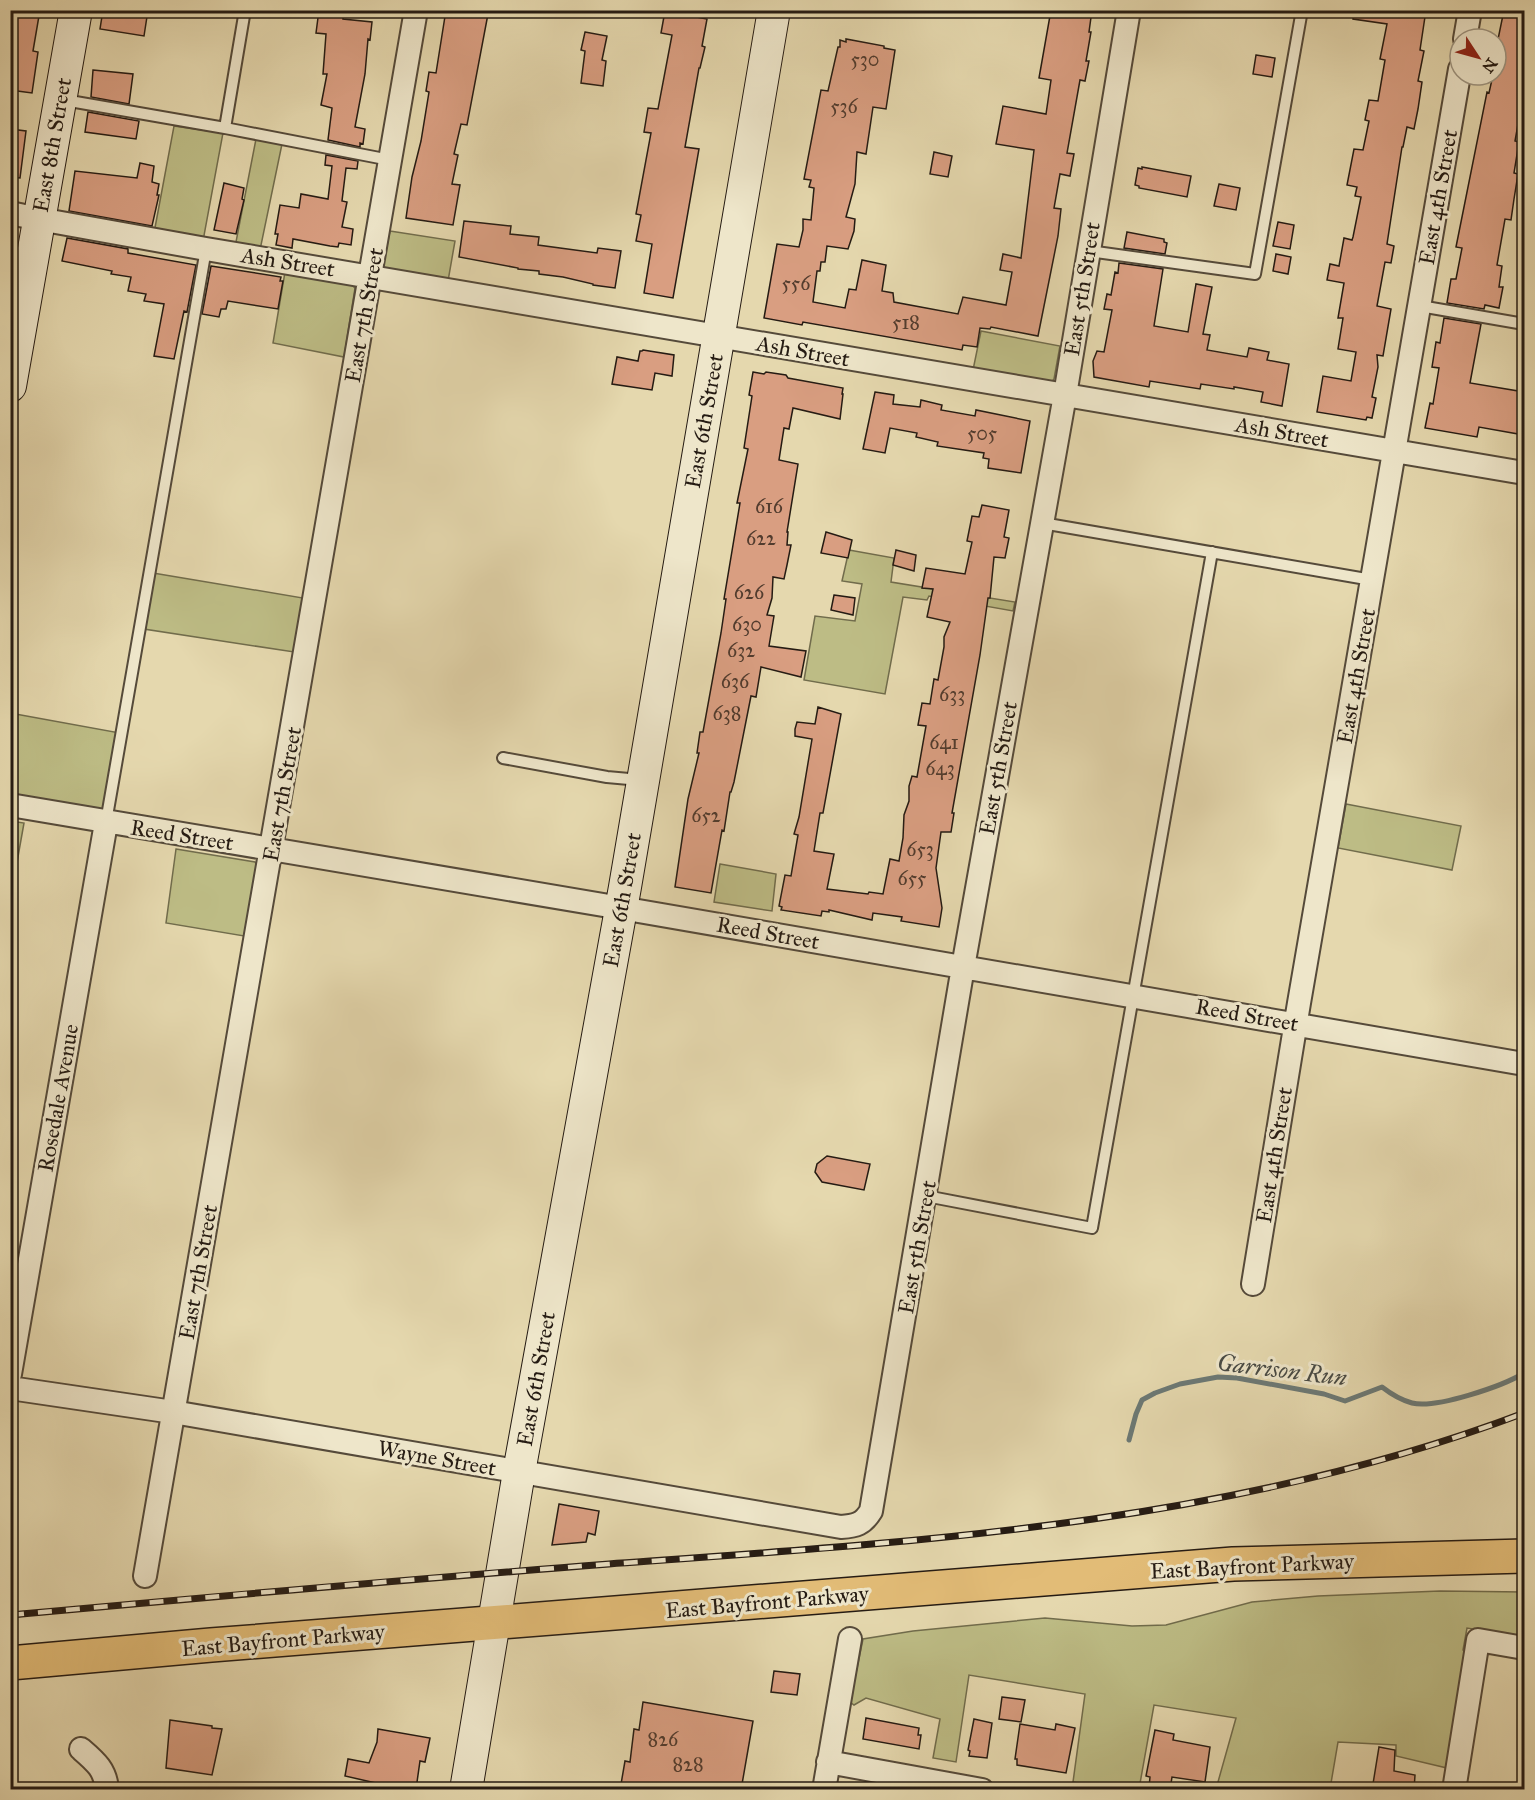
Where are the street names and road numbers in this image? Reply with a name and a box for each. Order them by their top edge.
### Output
street label: East 8th Street [27,75,77,215]
street label: East 4th Street [1413,127,1463,267]
street label: East 5th Street [1058,220,1106,358]
street label: Ash Street [238,241,337,283]
street label: East 7th Street [339,245,389,385]
street label: Ash Street [753,329,852,373]
street label: East 6th Street [679,351,729,490]
street label: Ash Street [1232,410,1331,454]
street label: East 4th Street [1331,606,1381,746]
street label: East 5th Street [973,699,1023,837]
street label: East 7th Street [257,724,307,864]
street label: Reed Street [128,814,236,857]
street label: East 6th Street [597,830,647,969]
street label: Reed Street [714,911,822,955]
street label: Reed Street [1193,993,1301,1037]
street label: Rosedale Avenue [32,1022,84,1174]
street label: East 4th Street [1250,1085,1298,1225]
street label: East 5th Street [892,1178,942,1316]
street label: East 7th Street [173,1202,223,1342]
street label: East 6th Street [511,1309,561,1448]
street label: Wayne Street [376,1434,498,1482]
street label: East Bayfront Parkway [1149,1547,1355,1585]
street label: East Bayfront Parkway [664,1580,871,1624]
street label: East Bayfront Parkway [180,1618,387,1662]

